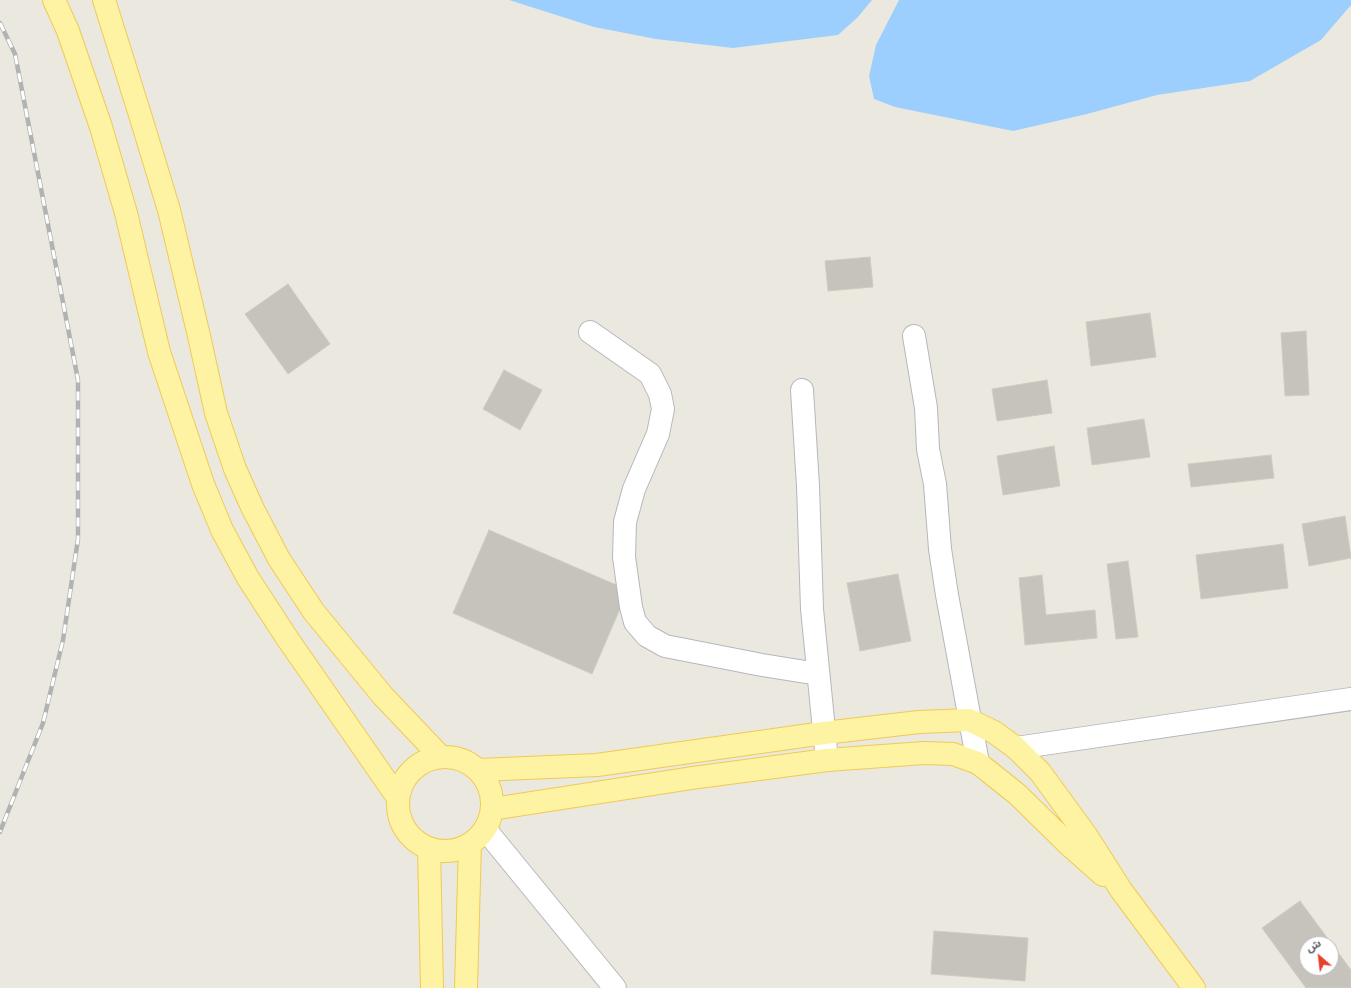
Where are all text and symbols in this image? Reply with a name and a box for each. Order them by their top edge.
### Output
north arrow [1299,936,1339,976]
text: ش [1304,937,1323,955]

